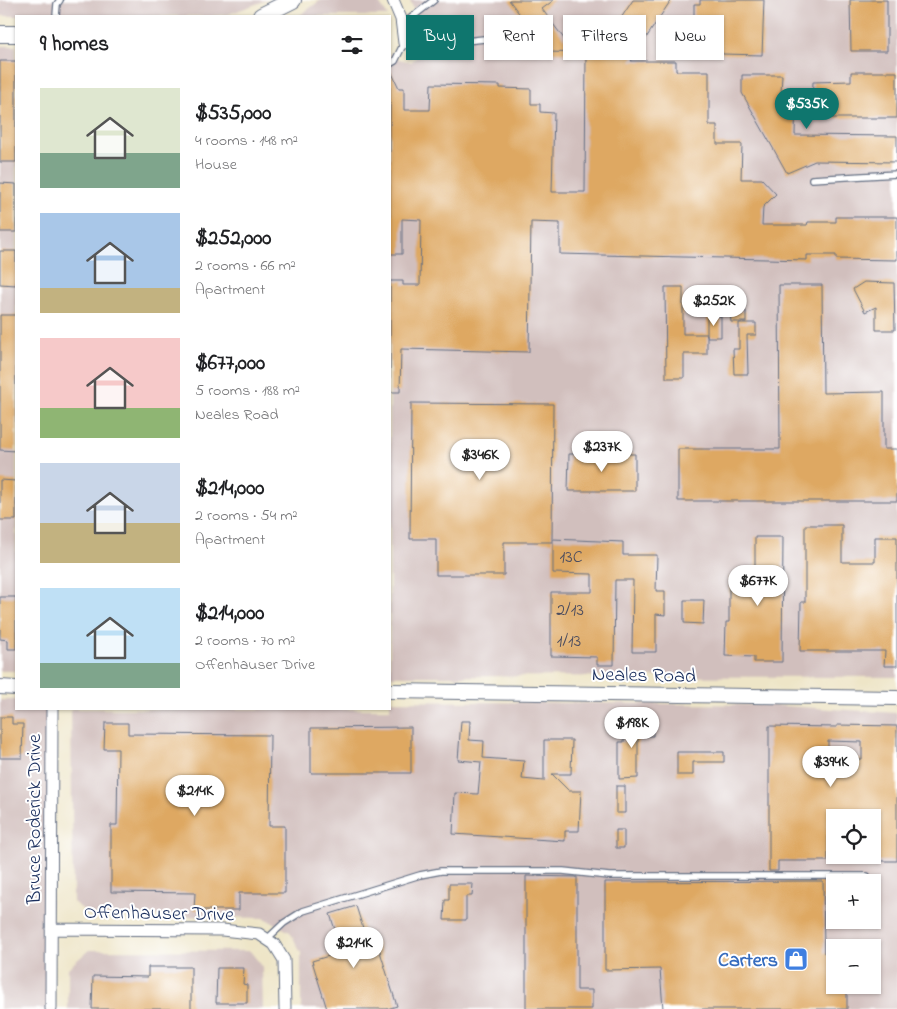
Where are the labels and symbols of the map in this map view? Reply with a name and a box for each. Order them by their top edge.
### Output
pin: $535K [772,88,842,130]
pin: $252K [679,284,749,327]
pin: $237K [567,430,637,473]
pin: $346K [445,438,515,481]
house number: 13C [559,545,583,571]
pin: $677K [723,564,793,607]
house number: 2/13 [556,598,584,624]
house number: 1/13 [557,629,581,655]
street label: Neales Road [592,661,696,692]
pin: $198K [597,706,667,749]
street label: Bruce Roderick Drive [21,734,50,905]
pin: $394K [796,746,866,788]
pin: $214K [160,774,230,817]
street label: Offenhauser Drive [84,899,234,930]
pin: $214K [319,926,389,969]
shop icon: Carters [783,946,809,972]
place label: Carters [718,947,778,976]

